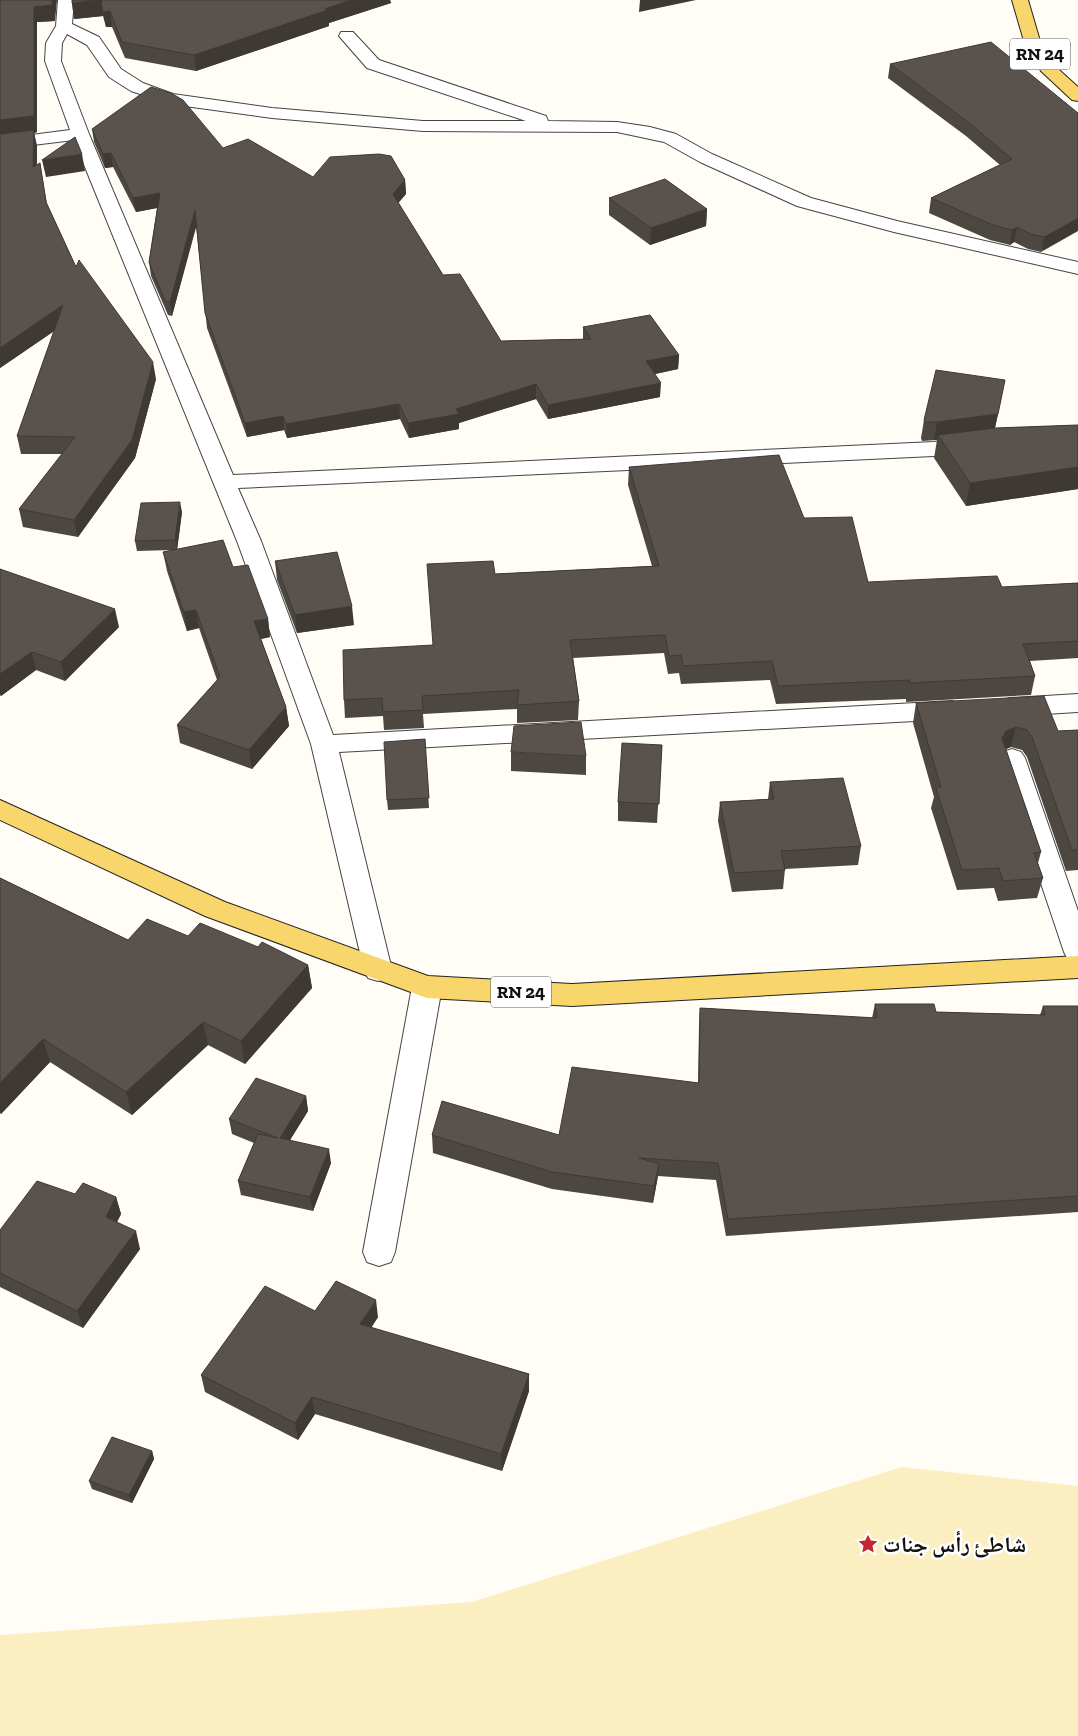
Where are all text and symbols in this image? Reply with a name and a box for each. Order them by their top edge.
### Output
road number: RN 24 [1010,39,1070,70]
road number: RN 24 [491,976,551,1008]
place label: شاطئ رأس جنات [883,1530,1026,1558]
place icon: شاطئ رأس جنات [857,1533,879,1555]

